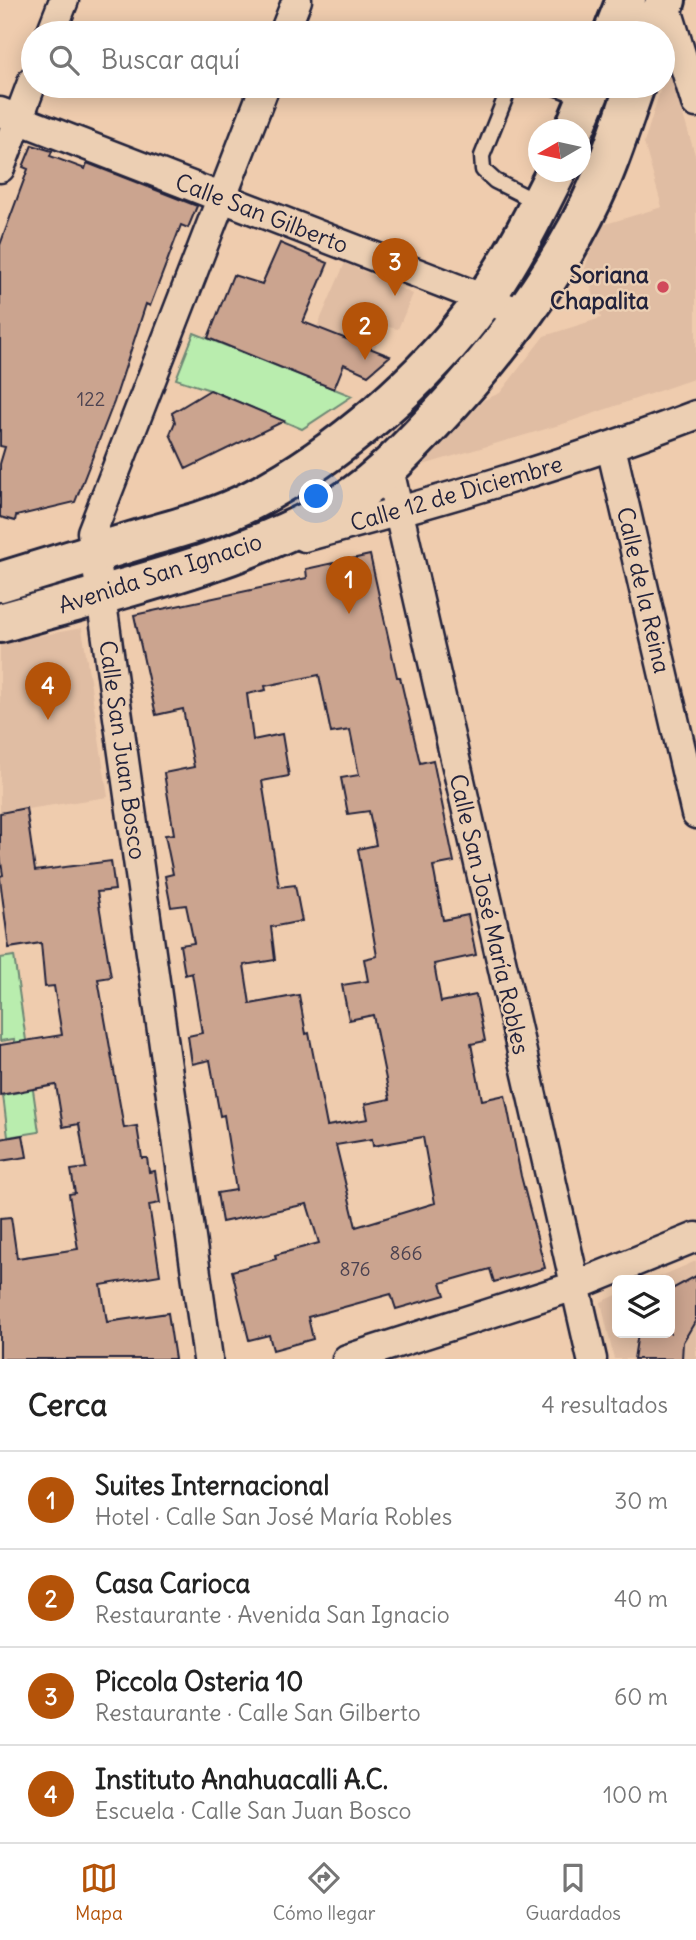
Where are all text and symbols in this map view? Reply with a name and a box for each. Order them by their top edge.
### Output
search box [21,21,675,98]
icon: search [45,41,83,79]
text: Buscar aquí [101,43,240,76]
north arrow [528,119,591,182]
street label: Calle San Gilberto [171,167,353,259]
pin: 3 [372,238,418,296]
place label: Soriana Chapalita [550,260,649,315]
marker: Soriana Chapalita [655,279,671,295]
pin: 2 [342,302,388,360]
house number: 122 [77,387,105,411]
street label: Calle 12 de Diciembre [347,449,565,537]
your location [299,479,333,513]
street label: Calle de la Reina [611,504,677,676]
street label: Avenida San Ignacio [55,526,265,620]
pin: 1 [326,556,372,614]
street label: Calle San Juan Bosco [93,639,153,861]
pin: 4 [25,662,71,720]
street label: Calle San José María Robles [444,771,536,1057]
house number: 866 [390,1241,422,1265]
house number: 876 [340,1257,370,1281]
map controls [612,1275,675,1338]
button: layers [612,1275,675,1338]
text: Cerca [28,1386,107,1424]
text: 4 resultados [541,1390,668,1419]
text: Suites Internacional [95,1469,329,1502]
text: 1 [46,1486,56,1515]
text: 30 m [614,1486,668,1515]
text: Hotel · Calle San José María Robles [95,1502,452,1531]
text: Casa Carioca [95,1567,250,1600]
text: 2 [45,1584,57,1613]
text: 40 m [614,1584,668,1613]
text: Restaurante · Avenida San Ignacio [95,1600,450,1629]
text: Piccola Osteria 10 [95,1665,303,1698]
text: 3 [44,1682,58,1711]
text: 60 m [614,1682,668,1711]
text: Restaurante · Calle San Gilberto [95,1698,421,1727]
text: Instituto Anahuacalli A.C. [95,1763,388,1796]
text: 4 [44,1780,58,1809]
text: 100 m [603,1780,668,1809]
text: Escuela · Calle San Juan Bosco [95,1796,412,1825]
tab: Mapa [75,1859,123,1925]
tab: Cómo llegar [273,1859,376,1925]
tab: Guardados [525,1859,621,1925]

